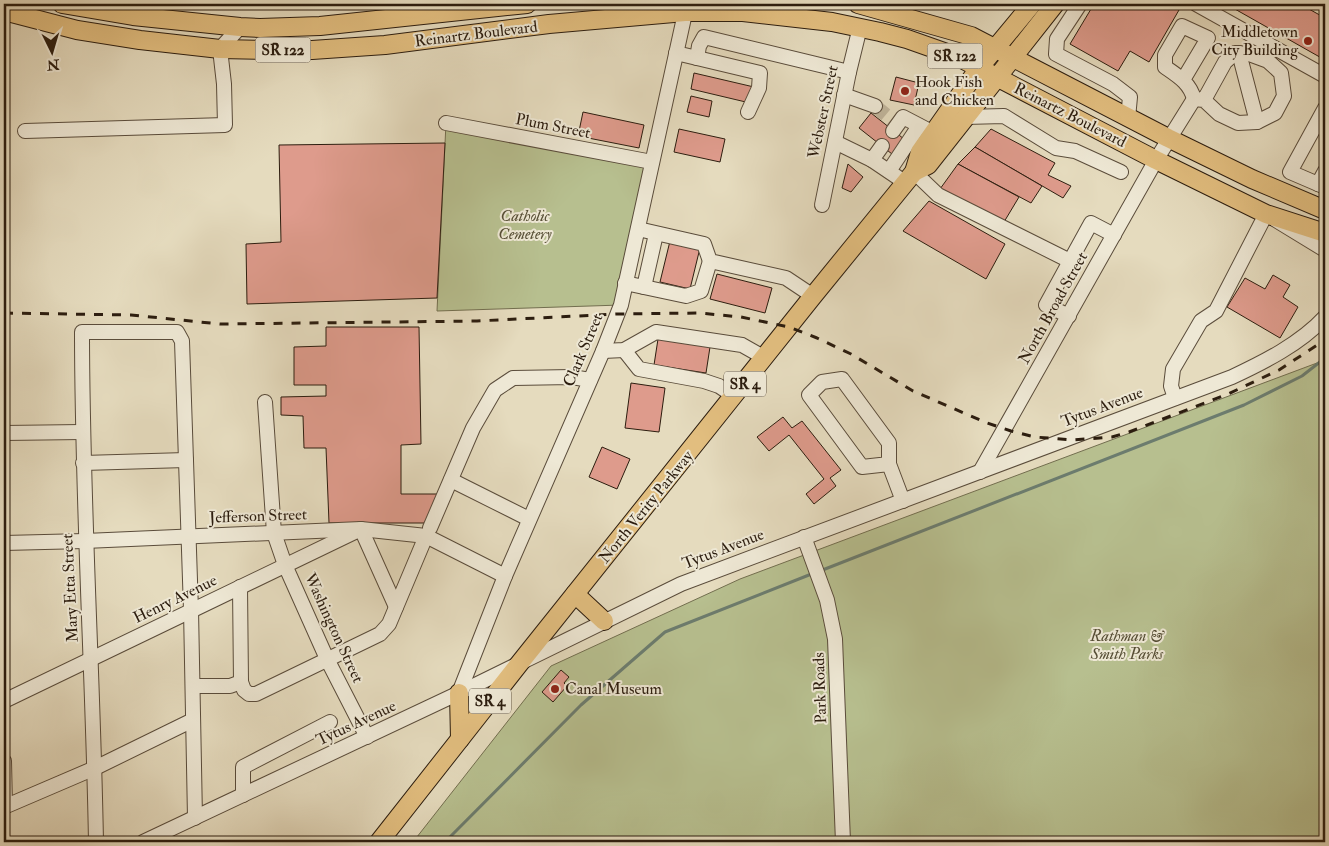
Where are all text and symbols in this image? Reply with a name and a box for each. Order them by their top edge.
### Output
street label: Reinartz Boulevard [413,17,539,51]
place label: Middletown City Building [1211,22,1299,60]
north arrow [28,28,78,78]
marker: Middletown City Building [1302,35,1314,47]
road number: SR 122 [256,38,310,62]
road number: SR 122 [928,44,982,68]
text: N [46,55,61,74]
street label: Webster Street [803,64,843,161]
place label: Hook Fish and Chicken [915,72,994,110]
street label: Reinartz Boulevard [1010,78,1130,152]
marker: Hook Fish and Chicken [899,85,911,97]
street label: Plum Street [514,109,592,143]
park label: Catholic Cemetery [498,206,552,244]
street label: North Broad Street [1014,249,1092,367]
street label: Clark Street [559,310,607,390]
road number: SR 4 [724,372,766,396]
street label: Tytus Avenue [1058,382,1146,432]
street label: North Verity Parkway [594,446,698,567]
street label: Jefferson Street [208,504,307,529]
street label: Tytus Avenue [679,524,767,574]
street label: Mary Etta Street [57,533,83,643]
street label: Washington Street [299,569,368,686]
street label: Henry Avenue [130,570,220,628]
park label: Rathman & Smith Parks [1089,626,1165,664]
street label: Park Roads [809,652,831,724]
place label: Canal Museum [565,679,662,699]
marker: Canal Museum [549,683,561,695]
road number: SR 4 [469,688,511,714]
street label: Tytus Avenue [313,696,399,750]

